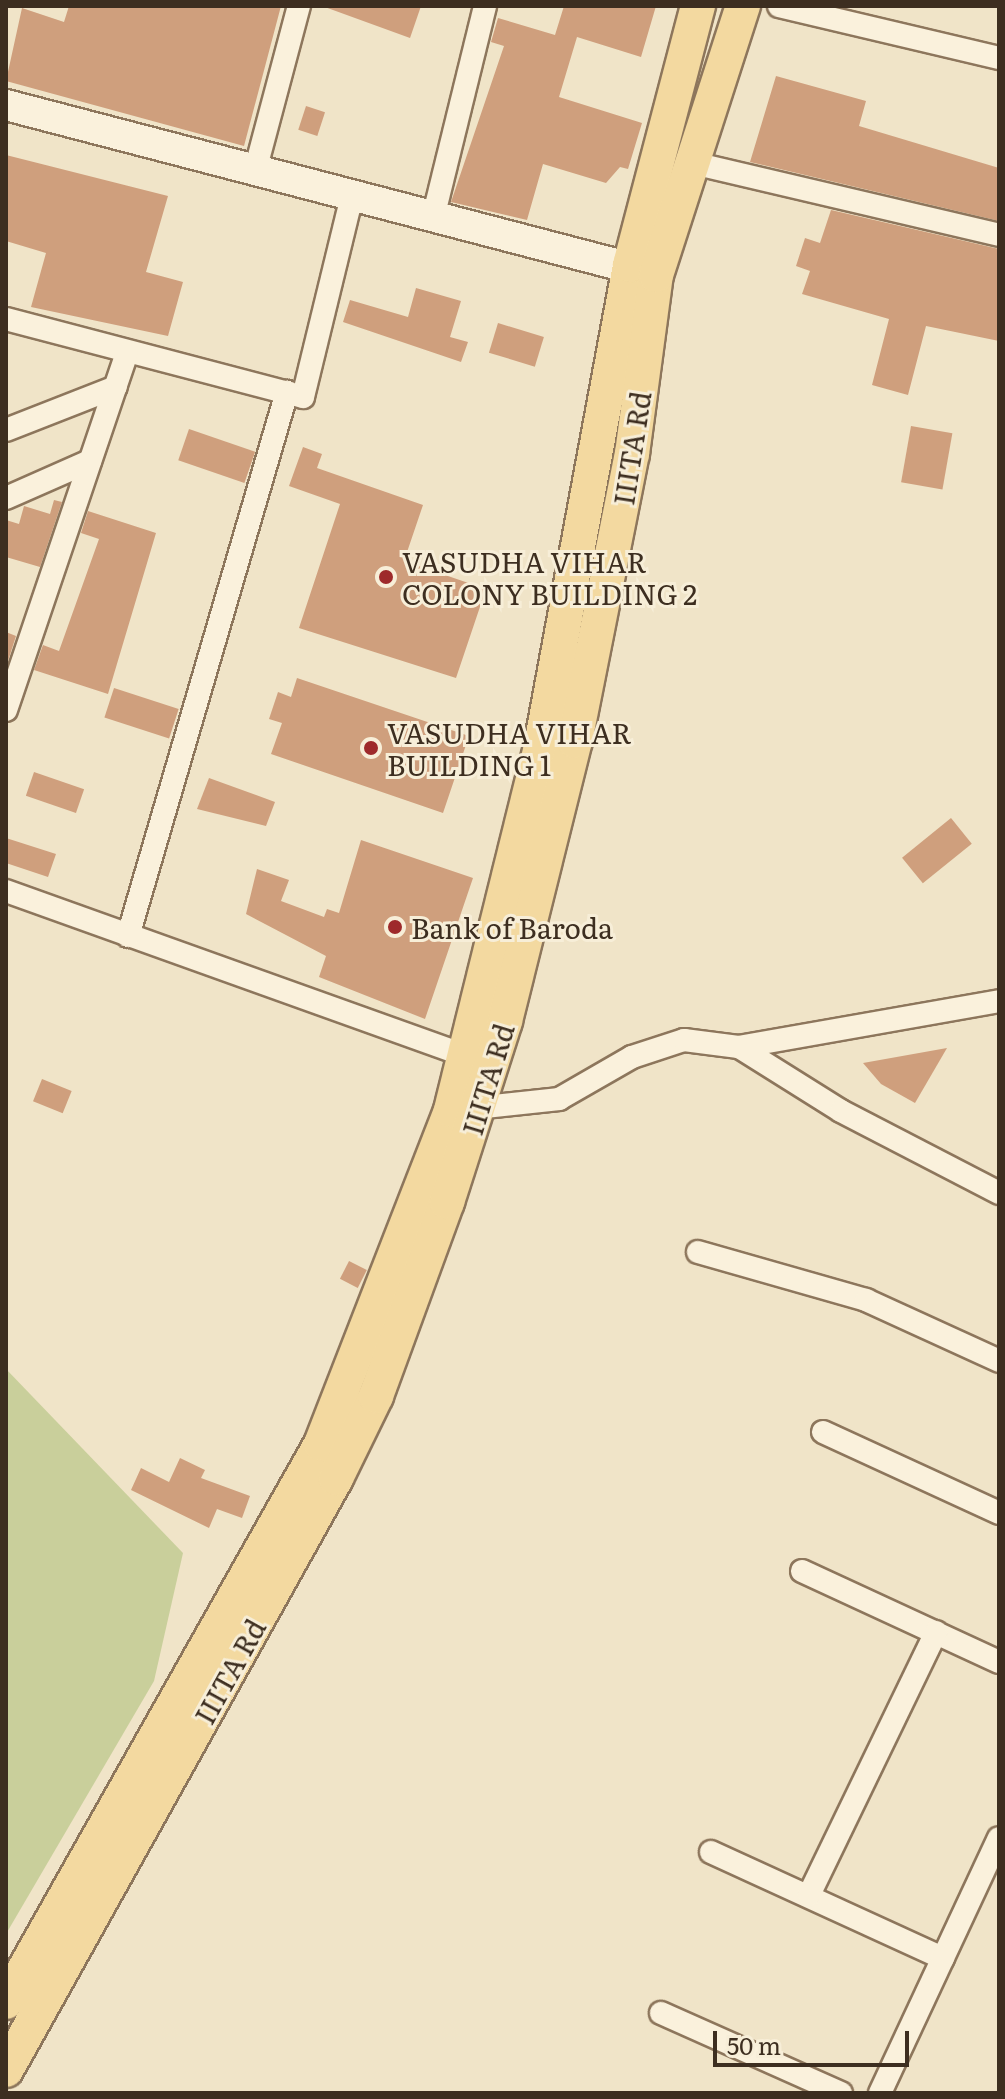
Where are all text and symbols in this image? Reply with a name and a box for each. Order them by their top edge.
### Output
street label: IIITA Rd [605,389,657,507]
place label: VASUDHA VIHAR COLONY BUILDING 2 [402,544,697,610]
marker: VASUDHA VIHAR COLONY BUILDING 2 [377,568,395,586]
place label: VASUDHA VIHAR BUILDING 1 [387,715,632,781]
marker: VASUDHA VIHAR BUILDING 1 [362,739,380,757]
place label: Bank of Baroda [411,910,613,944]
marker: Bank of Baroda [386,918,404,936]
street label: IIITA Rd [454,1019,520,1139]
street label: IIITA Rd [186,1613,272,1729]
scale bar [717,2015,913,2065]
text: 50 m [727,2027,781,2062]

